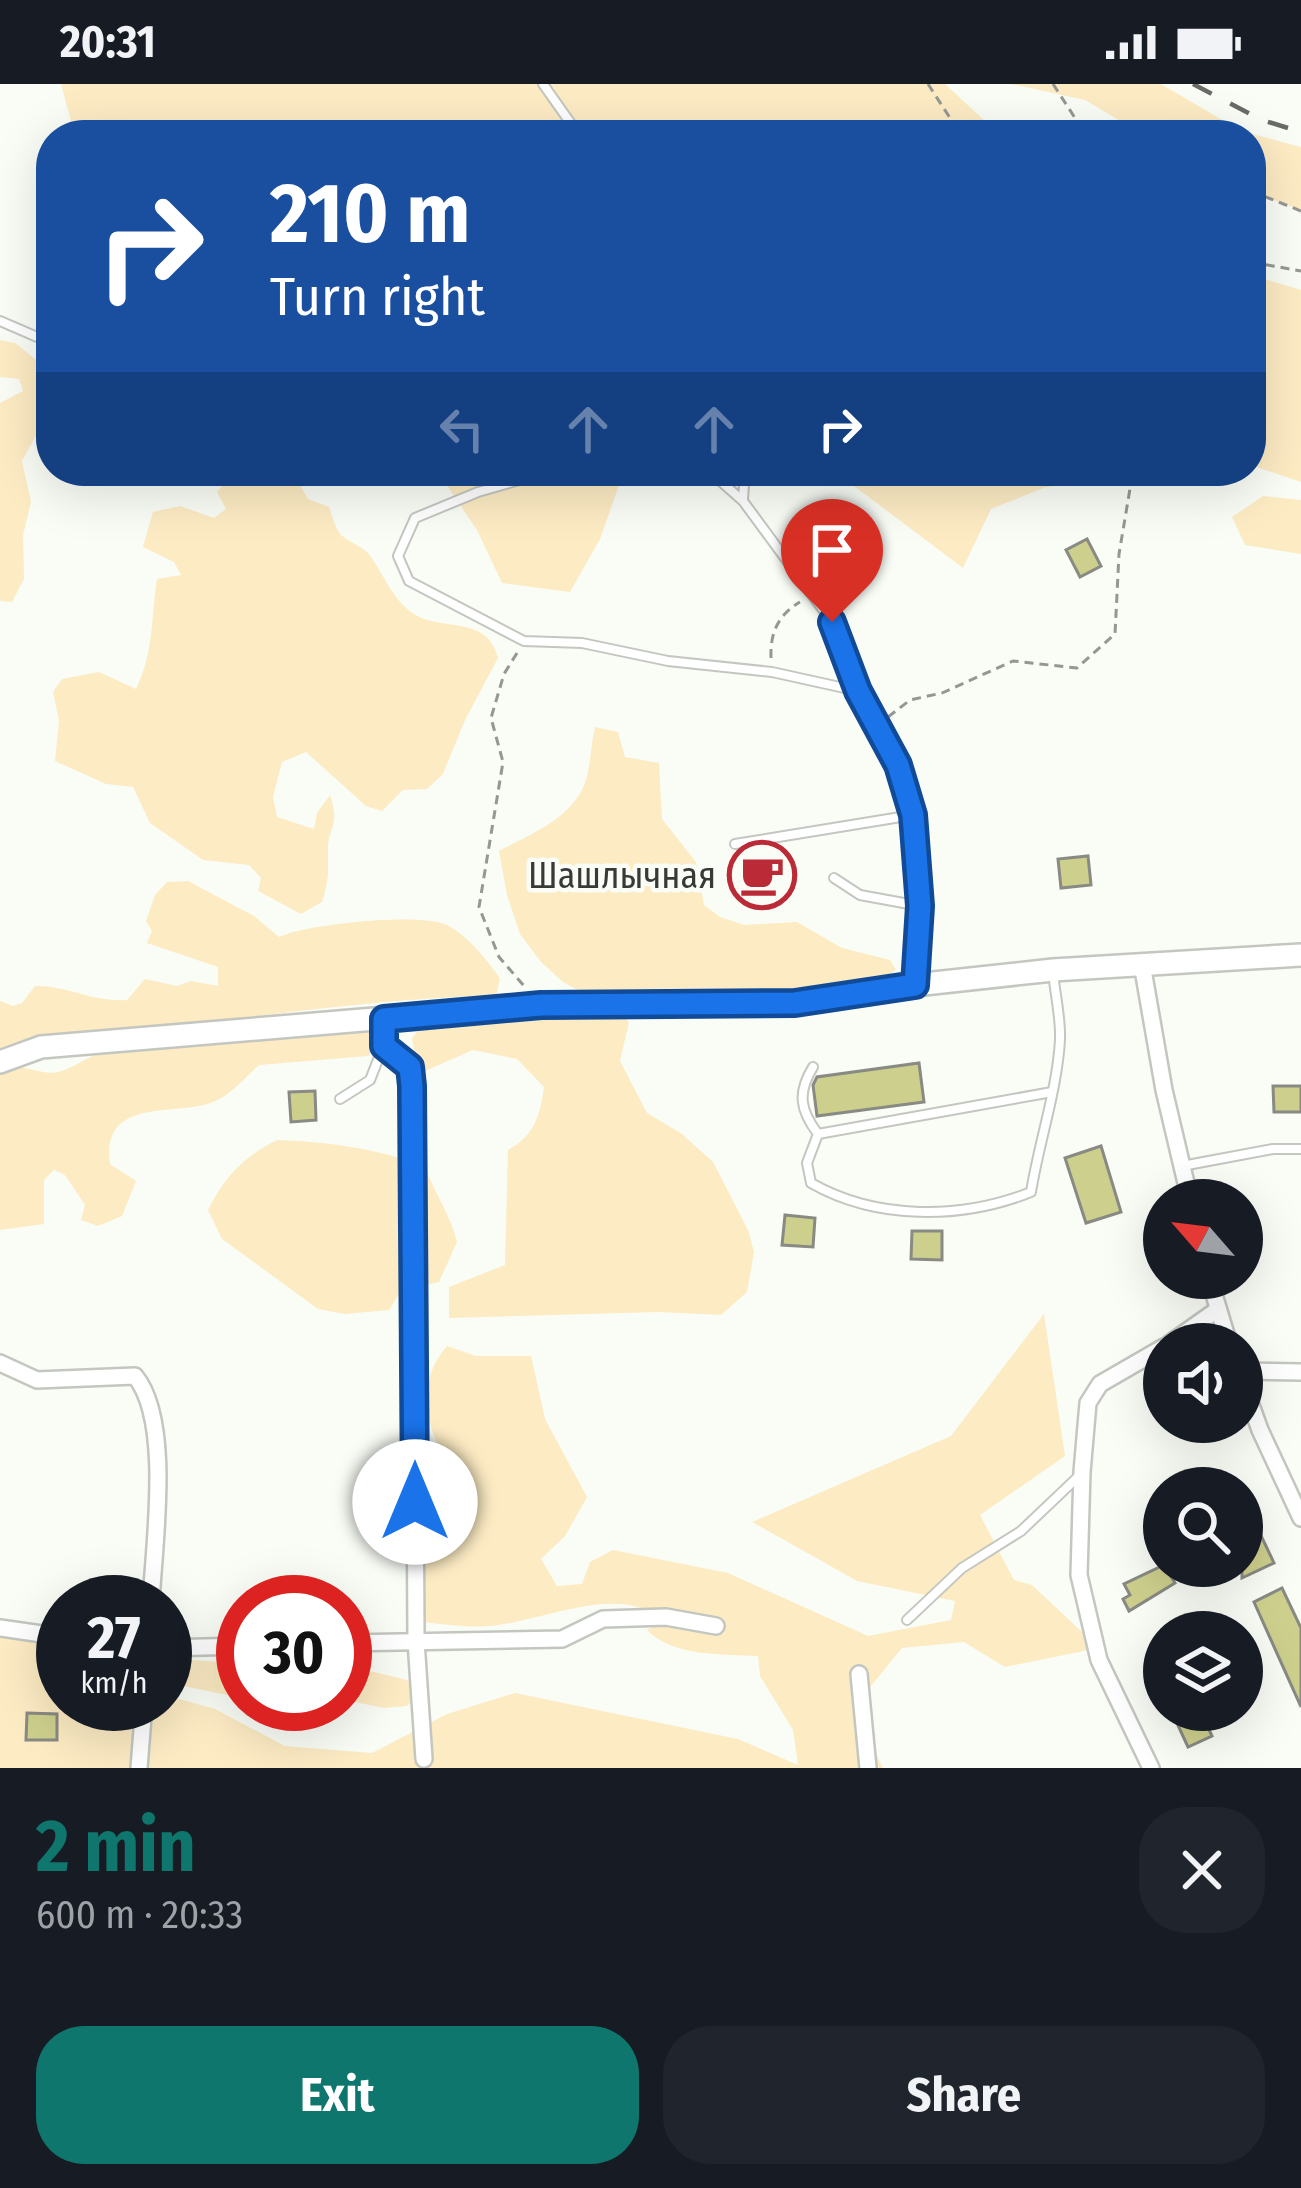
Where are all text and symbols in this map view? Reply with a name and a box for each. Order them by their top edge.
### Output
text: 20:31 [60,15,156,69]
text: 210 m [270,163,470,264]
icon: right [72,168,228,324]
text: Turn right [270,265,485,329]
icon: left [429,396,495,462]
icon: ahead [555,396,621,462]
icon: ahead [681,396,747,462]
icon: right [807,396,873,462]
pin [781,499,883,622]
icon: arrive [799,517,865,583]
cafe icon: Шашлычная [727,840,797,910]
place label: Шашлычная [528,854,716,898]
north arrow [1143,1179,1263,1299]
map controls [1143,1179,1263,1731]
button: sound [1143,1323,1263,1443]
position arrow [352,1439,478,1565]
button: search [1143,1467,1263,1587]
speed limit sign: 30 [216,1575,372,1731]
text: 27 [87,1602,141,1674]
button: layers [1143,1611,1263,1731]
text: km/h [81,1665,147,1701]
text: 2 min [36,1804,196,1890]
button: close [1139,1807,1265,1933]
text: 600 m · 20:33 [36,1892,243,1938]
button: Exit [36,2026,639,2164]
button: Share [663,2026,1265,2164]

